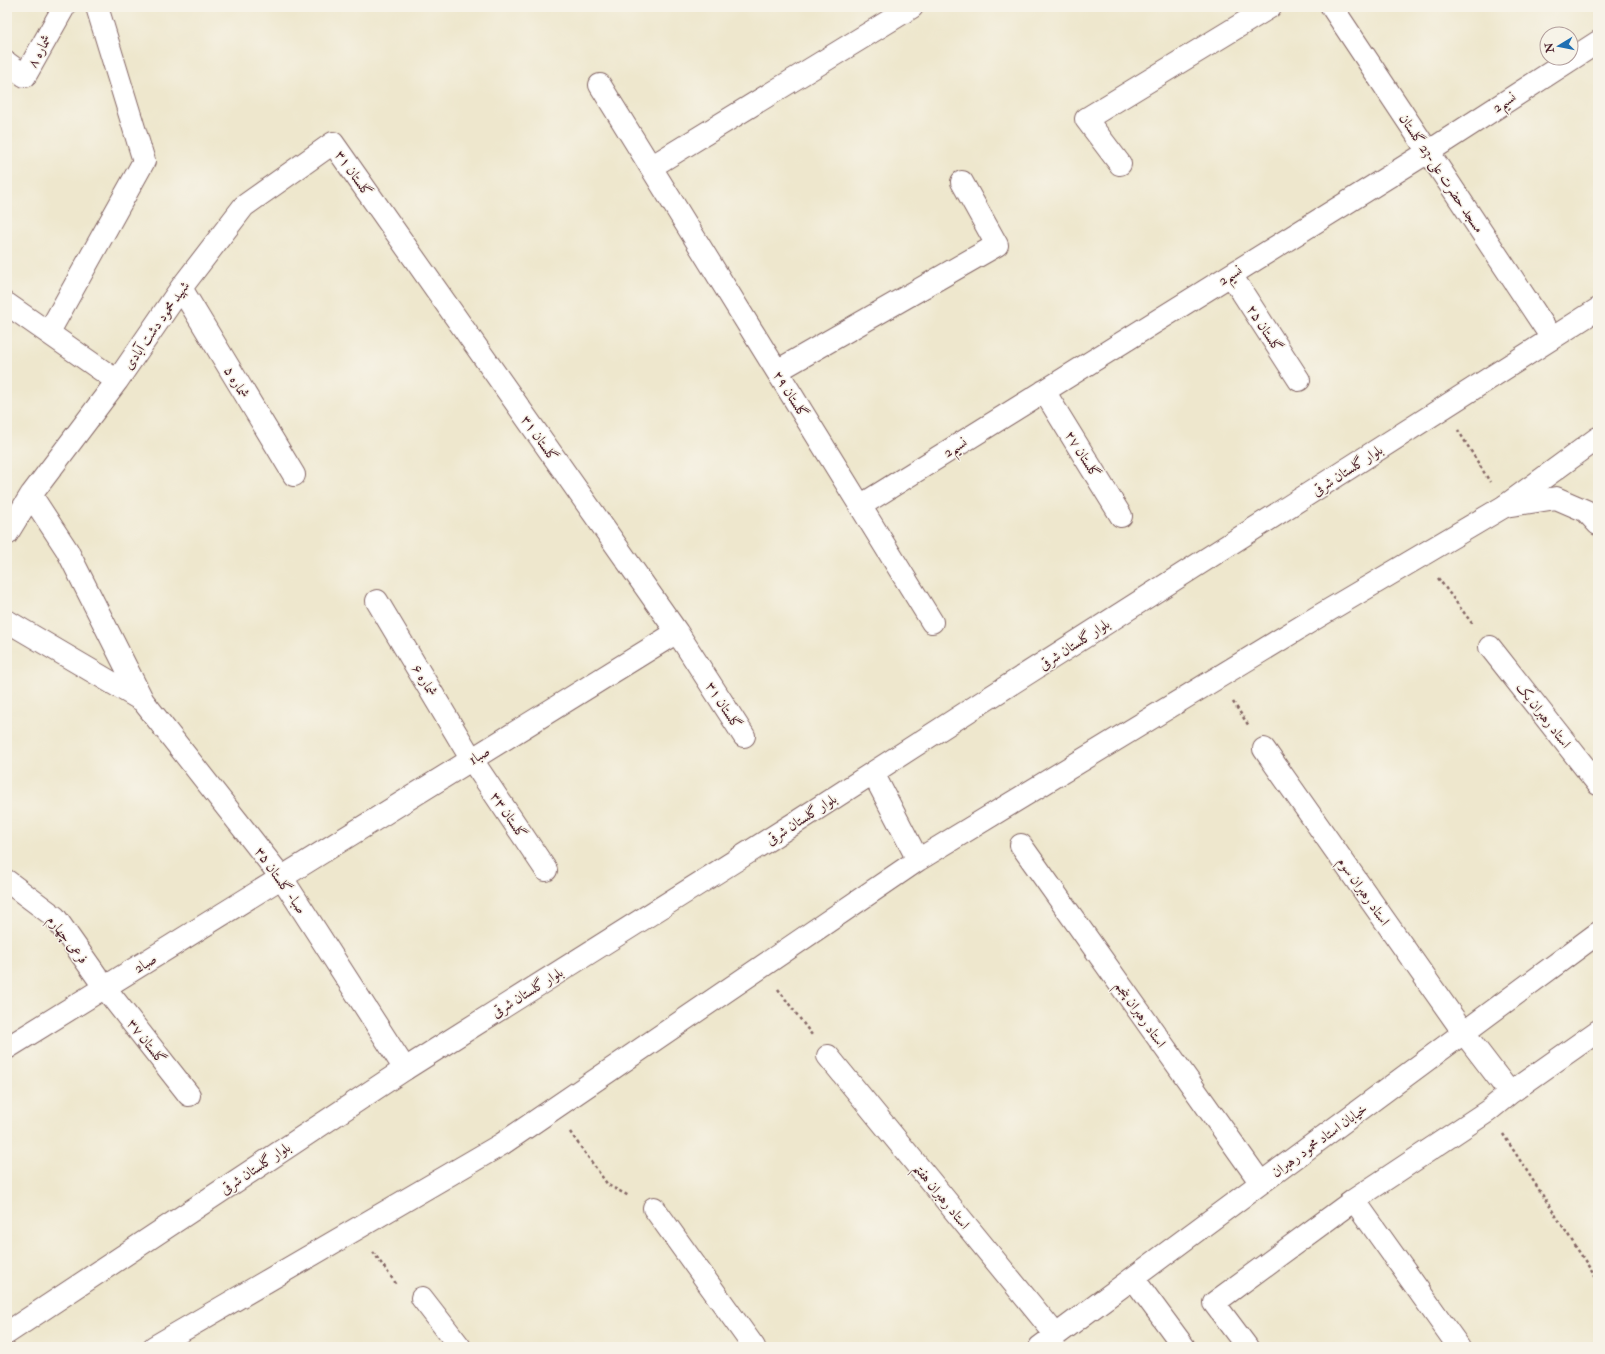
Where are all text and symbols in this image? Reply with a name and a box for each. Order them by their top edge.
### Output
north arrow [1539,26,1579,66]
street label: شماره ۸ [24,32,55,71]
text: N [1542,41,1557,55]
street label: نسیم2 [1489,89,1522,121]
street label: مسجد حضرت علی-23 گلستان [1395,111,1488,237]
street label: گلستان ۳۱ [331,147,376,200]
street label: نسیم2 [1215,262,1248,293]
street label: شهید محمود دشت آبادی [120,278,194,373]
street label: گلستان ۲۵ [1243,301,1286,355]
street label: شماره ۵ [220,363,253,402]
street label: گلستان ۲۹ [769,367,812,421]
street label: گلستان ۳۱ [517,412,562,465]
street label: گلستان ۲۷ [1061,427,1104,481]
street label: نسیم2 [940,434,973,465]
street label: بلوار گلستان شرقی [1309,441,1387,501]
street label: بلوار گلستان شرقی [1036,615,1114,675]
street label: شماره ۶ [408,661,441,700]
street label: گلستان ۳۱ [702,678,745,732]
street label: استاد رهبران یک [1513,679,1575,752]
street label: صبا1 [466,743,493,768]
street label: گلستان ۳۳ [487,789,530,842]
street label: بلوار گلستان شرقی [763,790,841,850]
street label: صبا- گلستان ۳۵ [251,843,310,917]
street label: استاد رهبران سوم [1331,854,1393,931]
street label: فرعی چهارم [40,912,92,969]
street label: صبا2 [131,950,160,977]
street label: بلوار گلستان شرقی [488,964,567,1022]
street label: استاد رهبران پنجم [1107,978,1170,1054]
street label: گلستان ۳۷ [124,1015,170,1067]
street label: خیابان استاد محمود رهبران [1268,1100,1371,1181]
street label: بلوار گلستان شرقی [217,1138,295,1199]
street label: استاد رهبران هفتم [906,1160,973,1236]

